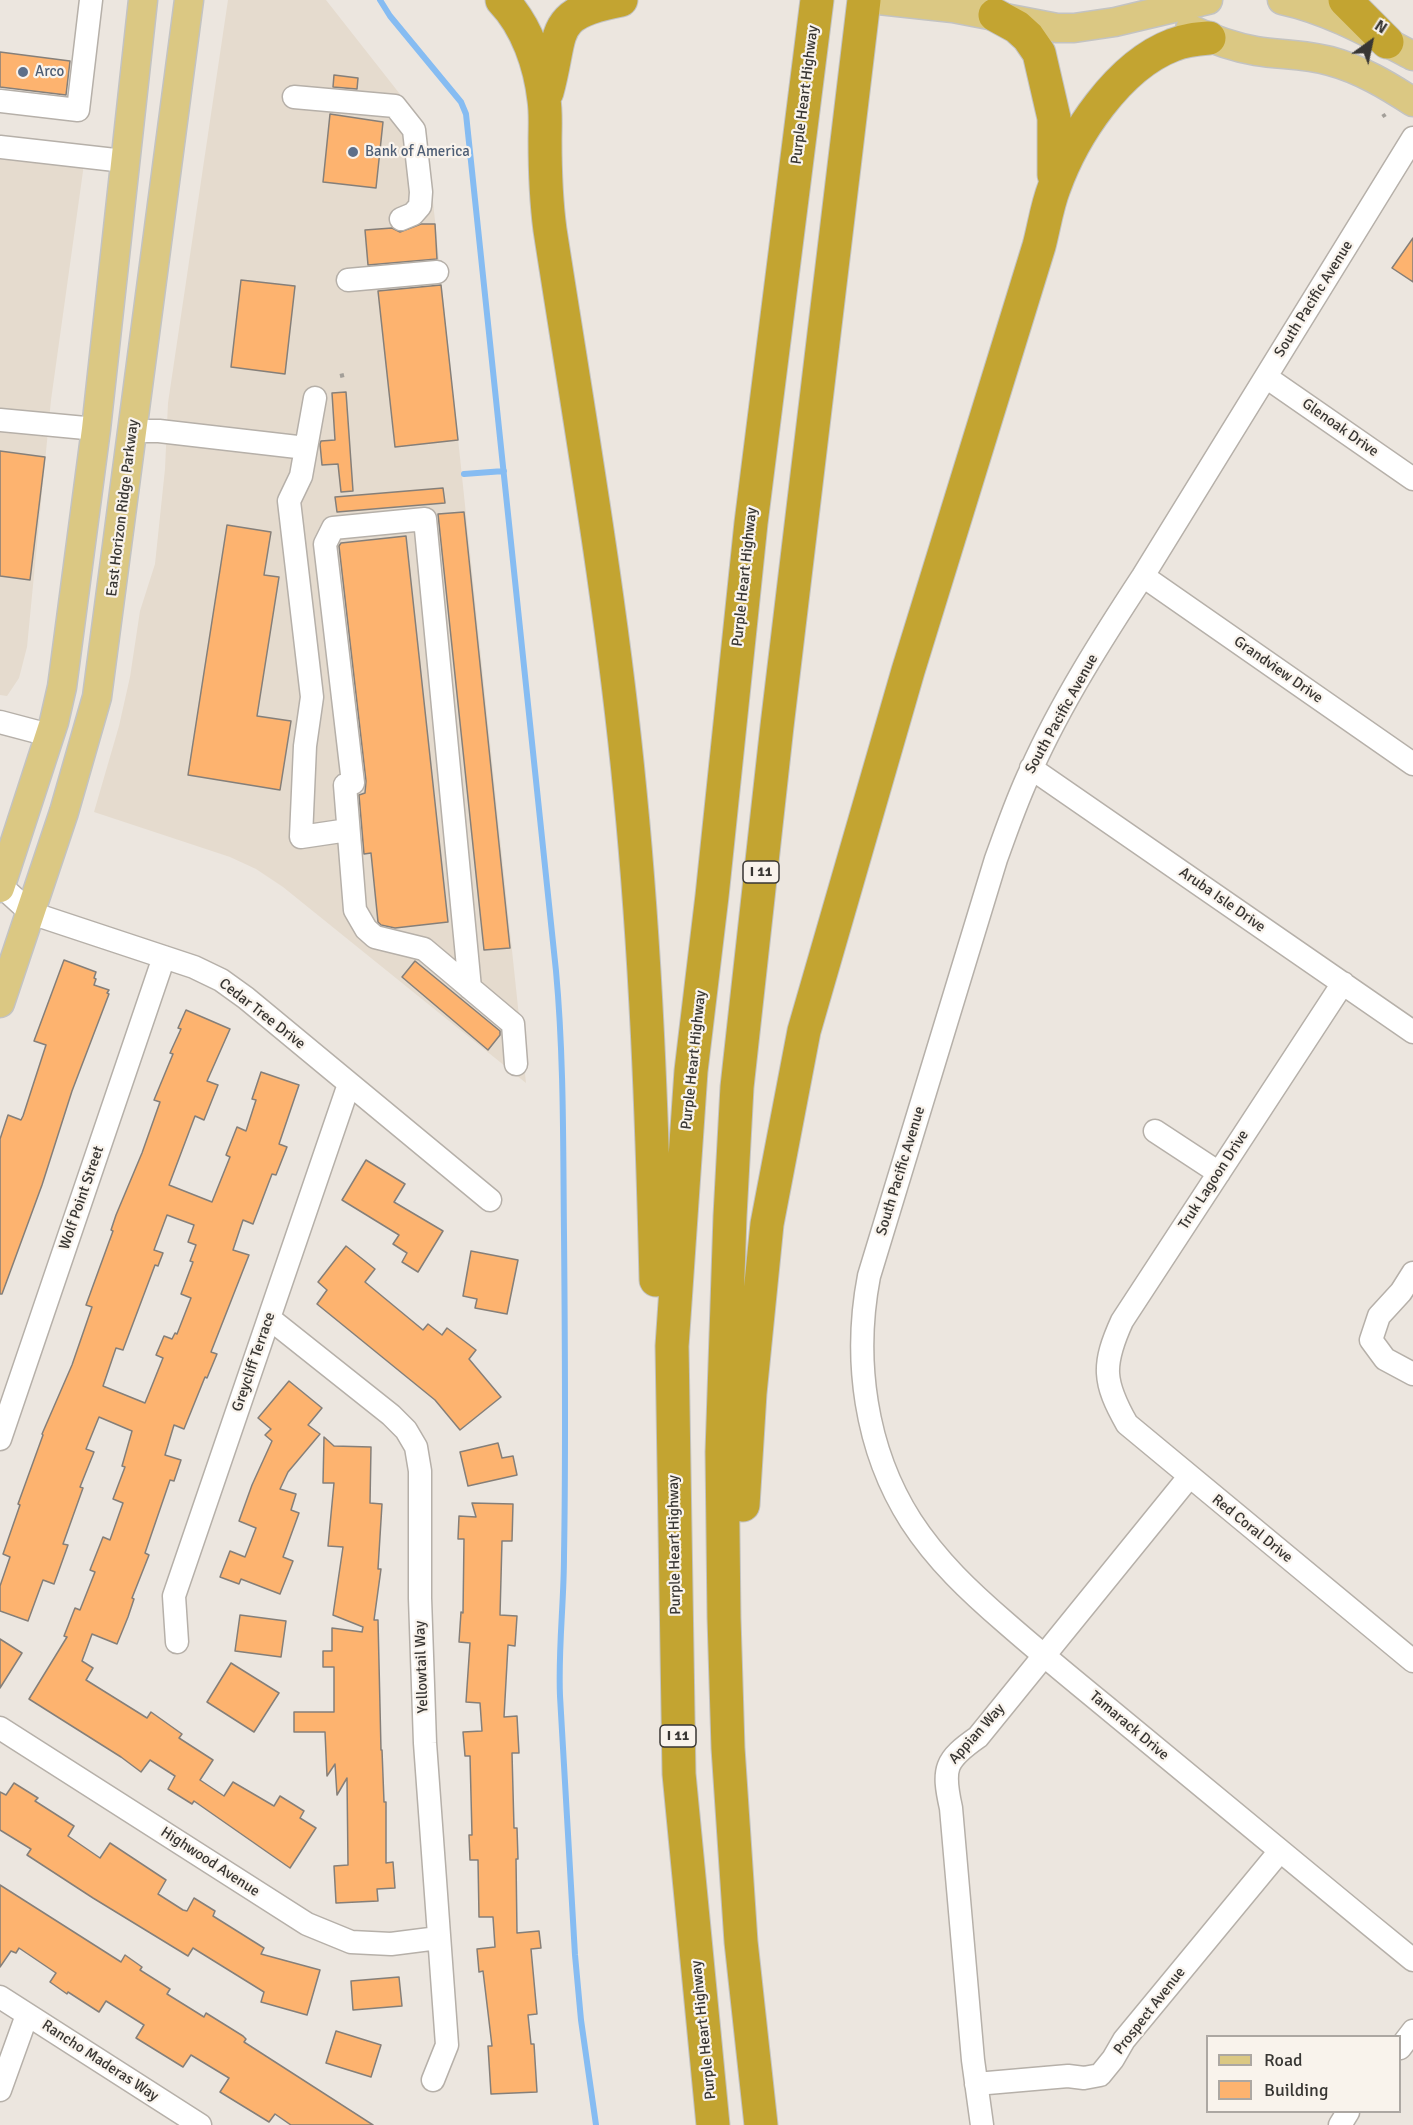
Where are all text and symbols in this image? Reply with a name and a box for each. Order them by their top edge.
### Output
north arrow [1341,12,1401,72]
text: N [1371,15,1391,38]
street label: Purple Heart Highway [788,25,822,165]
place label: Arco [35,63,64,81]
marker: Arco [16,65,30,79]
place label: Bank of America [365,143,470,161]
marker: Bank of America [346,145,360,159]
street label: South Pacific Avenue [1271,237,1357,361]
street label: Glenoak Drive [1298,395,1382,461]
street label: East Horizon Ridge Parkway [103,418,143,598]
street label: Purple Heart Highway [729,507,761,647]
street label: Grandview Drive [1230,633,1326,707]
street label: South Pacific Avenue [1022,651,1102,777]
road number: I 11 [743,861,779,883]
street label: Aruba Isle Drive [1175,864,1269,936]
street label: Cedar Tree Drive [215,975,309,1053]
street label: Purple Heart Highway [678,990,710,1130]
street label: South Pacific Avenue [873,1104,929,1238]
street label: Truk Lagoon Drive [1175,1127,1253,1233]
street label: Wolf Point Street [56,1144,108,1252]
street label: Greycliff Terrace [229,1310,279,1414]
street label: Purple Heart Highway [665,1475,685,1615]
street label: Red Coral Drive [1208,1491,1296,1567]
street label: Yellowtail Way [411,1620,433,1714]
street label: Tamarack Drive [1086,1688,1172,1764]
street label: Appian Way [945,1700,1009,1768]
road number: I 11 [660,1725,696,1747]
street label: Highwood Avenue [157,1823,263,1901]
street label: Purple Heart Highway [688,1960,720,2100]
street label: Prospect Avenue [1110,1964,1190,2058]
street label: Rancho Maderas Way [38,2017,162,2105]
legend [1206,2035,1401,2113]
text: Road [1264,2049,1303,2071]
text: Building [1264,2079,1328,2101]

